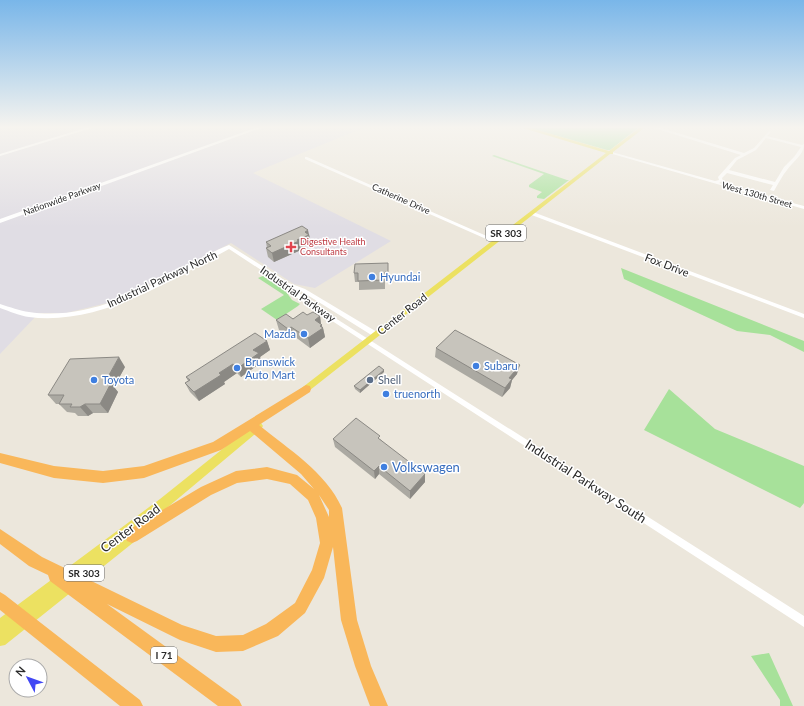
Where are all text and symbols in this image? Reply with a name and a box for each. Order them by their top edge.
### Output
street label: Nationwide Parkway [22,179,102,218]
street label: West 130th Street [721,179,794,210]
street label: Catherine Drive [370,181,432,216]
road number: SR 303 [486,225,526,241]
place label: Digestive Health Consultants [300,236,366,257]
marker: Digestive Health Consultants [285,241,297,253]
street label: Industrial Parkway North [105,247,219,310]
street label: Fox Drive [643,250,691,279]
street label: Industrial Parkway [258,263,339,325]
place label: Hyundai [380,270,421,283]
marker: Hyundai [367,272,377,282]
street label: Center Road [374,290,429,337]
place label: Mazda [264,327,296,340]
marker: Mazda [299,329,309,339]
place label: Brunswick Auto Mart [245,355,296,381]
place label: Subaru [484,359,518,372]
marker: Subaru [471,361,481,371]
marker: Brunswick Auto Mart [232,363,242,373]
place label: Toyota [102,373,134,386]
place label: Shell [378,373,401,386]
marker: Toyota [89,375,99,385]
marker: Shell [365,375,375,385]
place label: truenorth [394,387,440,400]
marker: truenorth [381,389,391,399]
street label: Industrial Parkway South [522,436,650,526]
place label: Volkswagen [392,459,460,475]
marker: Volkswagen [379,462,389,472]
street label: Center Road [97,500,163,556]
road number: SR 303 [64,565,104,581]
road number: I 71 [151,647,177,663]
north arrow [8,658,48,698]
text: N [12,664,28,679]

